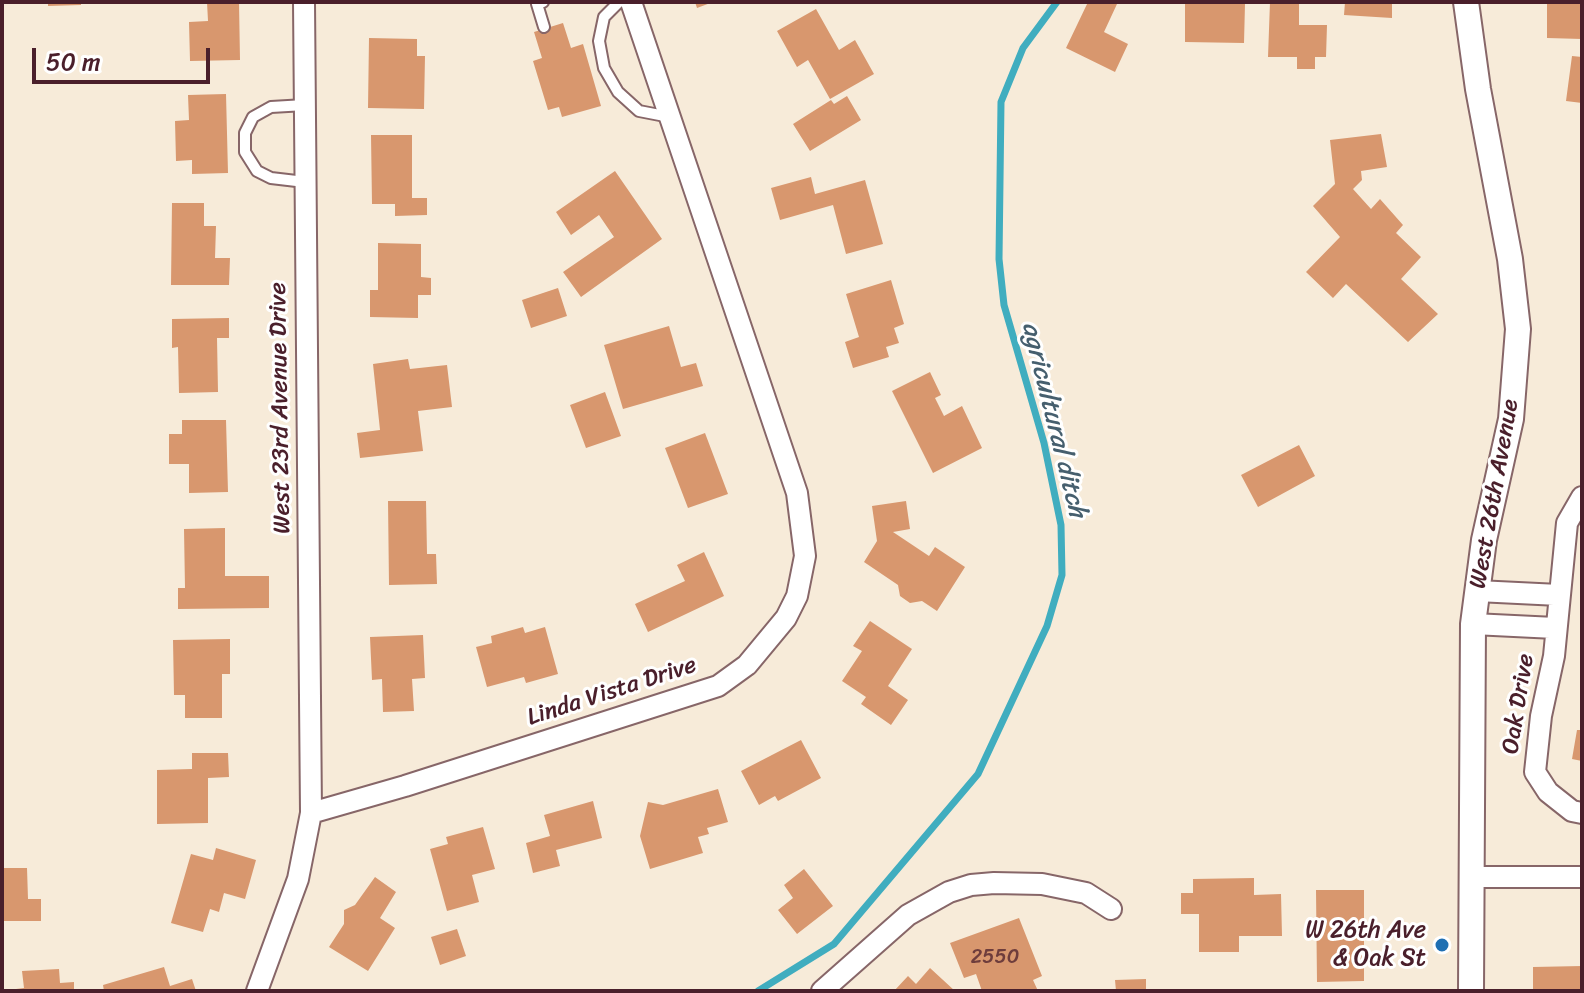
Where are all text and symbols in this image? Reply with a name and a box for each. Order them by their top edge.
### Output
scale bar [36,32,214,82]
text: 50 m [46,41,101,83]
street label: West 23rd Avenue Drive [264,282,298,534]
water label: agricultural ditch [1014,319,1092,521]
street label: West 26th Avenue [1464,397,1526,591]
street label: Linda Vista Drive [524,651,700,733]
street label: Oak Drive [1497,652,1541,756]
place label: W 26th Ave & Oak St [1305,917,1426,973]
marker: W 26th Ave & Oak St [1433,936,1451,954]
house number: 2550 [971,946,1019,970]

